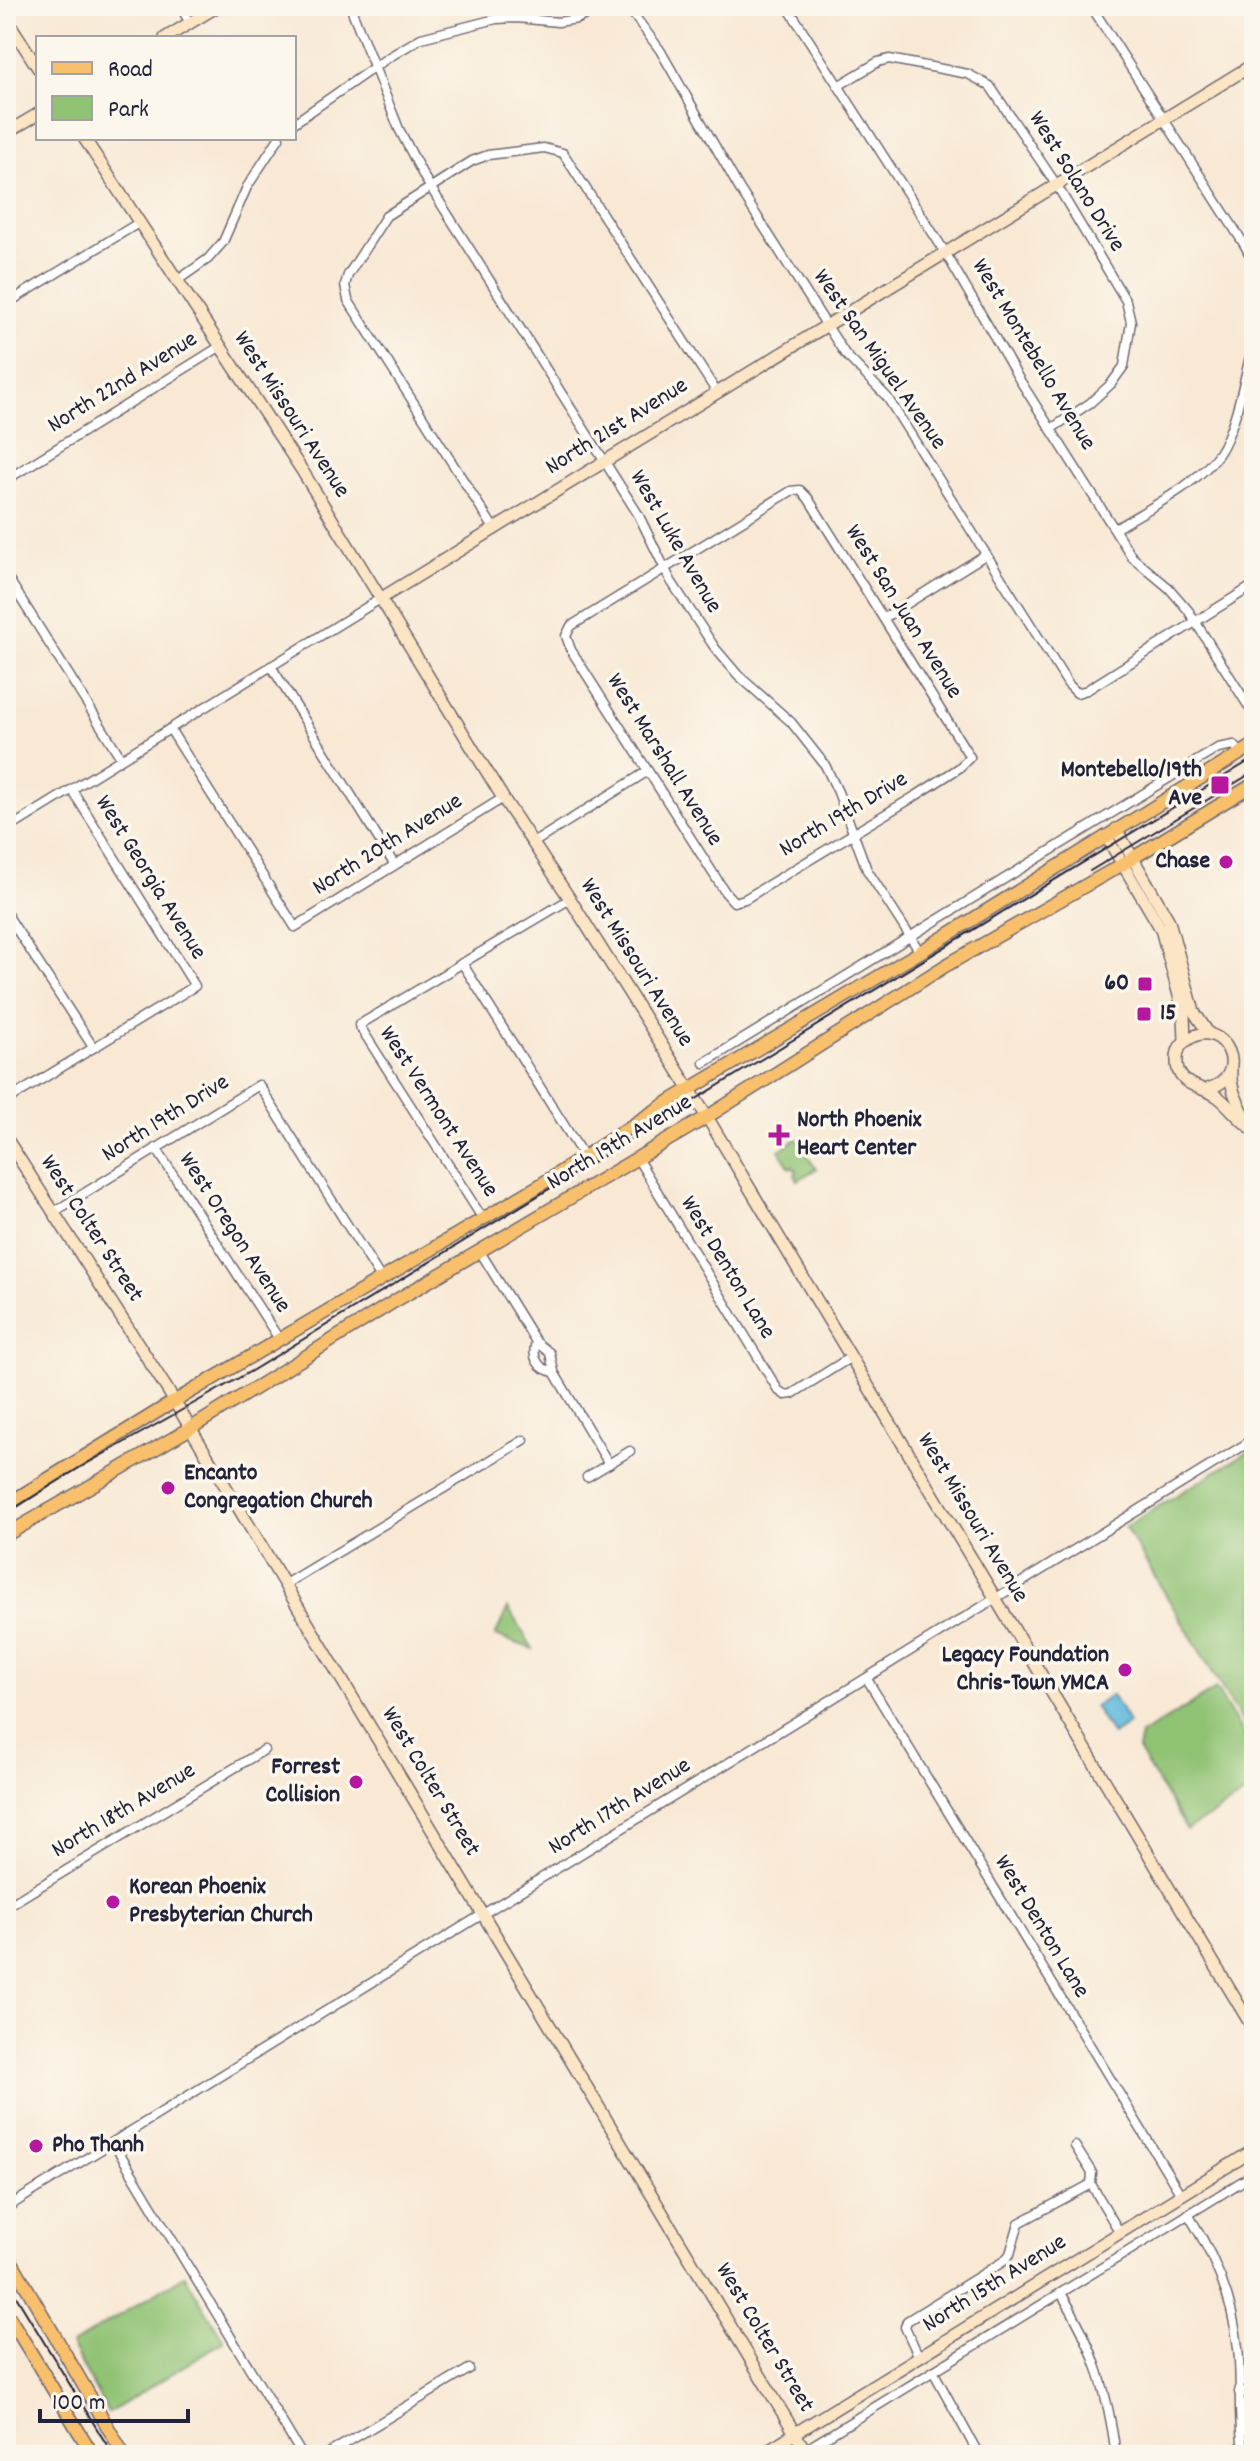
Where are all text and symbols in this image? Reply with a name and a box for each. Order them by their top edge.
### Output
legend [36,36,296,140]
text: Road [108,54,153,88]
text: Park [108,94,149,128]
street label: West Solano Drive [1019,105,1133,259]
street label: West Montebello Avenue [962,253,1104,457]
street label: West San Miguel Avenue [804,263,954,457]
street label: North 22nd Avenue [41,323,205,443]
street label: West Missouri Avenue [224,325,358,505]
street label: North 21st Avenue [539,369,695,485]
street label: West Luke Avenue [620,464,730,620]
street label: West San Juan Avenue [836,518,970,706]
street label: West Marshall Avenue [597,667,731,853]
place label: Montebello/19th Ave [1061,754,1202,816]
street label: North 19th Drive [773,763,915,867]
marker: Montebello/19th Ave [1209,774,1231,796]
street label: North 20th Avenue [306,785,470,905]
street label: West Georgia Avenue [86,789,214,967]
place label: Chase [1155,845,1210,879]
marker: Chase [1217,853,1235,871]
street label: West Missouri Avenue [570,872,702,1054]
place label: 60 [1104,967,1129,1001]
marker: 60 [1136,975,1154,993]
place label: 15 [1160,997,1176,1031]
marker: 15 [1135,1005,1153,1023]
street label: West Vermont Avenue [370,1020,506,1204]
street label: North 19th Drive [96,1066,236,1172]
street label: North 19th Avenue [541,1086,699,1200]
place label: North Phoenix Heart Center [797,1104,921,1166]
marker: North Phoenix Heart Center [768,1124,790,1146]
street label: West Oregon Avenue [169,1146,299,1320]
street label: West Colter Street [31,1149,151,1309]
street label: West Denton Lane [671,1190,783,1346]
street label: West Missouri Avenue [908,1427,1036,1609]
place label: Encanto Congregation Church [184,1457,373,1519]
marker: Encanto Congregation Church [159,1479,177,1497]
place label: Legacy Foundation Chris-Town YMCA [942,1639,1109,1701]
marker: Legacy Foundation Chris-Town YMCA [1116,1661,1134,1679]
street label: West Colter Street [372,1701,488,1863]
street label: North 17th Avenue [542,1750,698,1864]
place label: Forrest Collision [265,1751,340,1813]
street label: North 18th Avenue [46,1755,202,1867]
marker: Forrest Collision [347,1773,365,1791]
street label: West Denton Lane [985,1849,1097,2005]
place label: Korean Phoenix Presbyterian Church [129,1871,313,1933]
marker: Korean Phoenix Presbyterian Church [104,1893,122,1911]
place label: Pho Thanh [52,2129,144,2163]
marker: Pho Thanh [27,2137,45,2155]
street label: North 15th Avenue [916,2226,1074,2342]
street label: West Colter Street [706,2257,822,2419]
scale bar [40,2373,188,2423]
text: 100 m [52,2387,105,2421]

